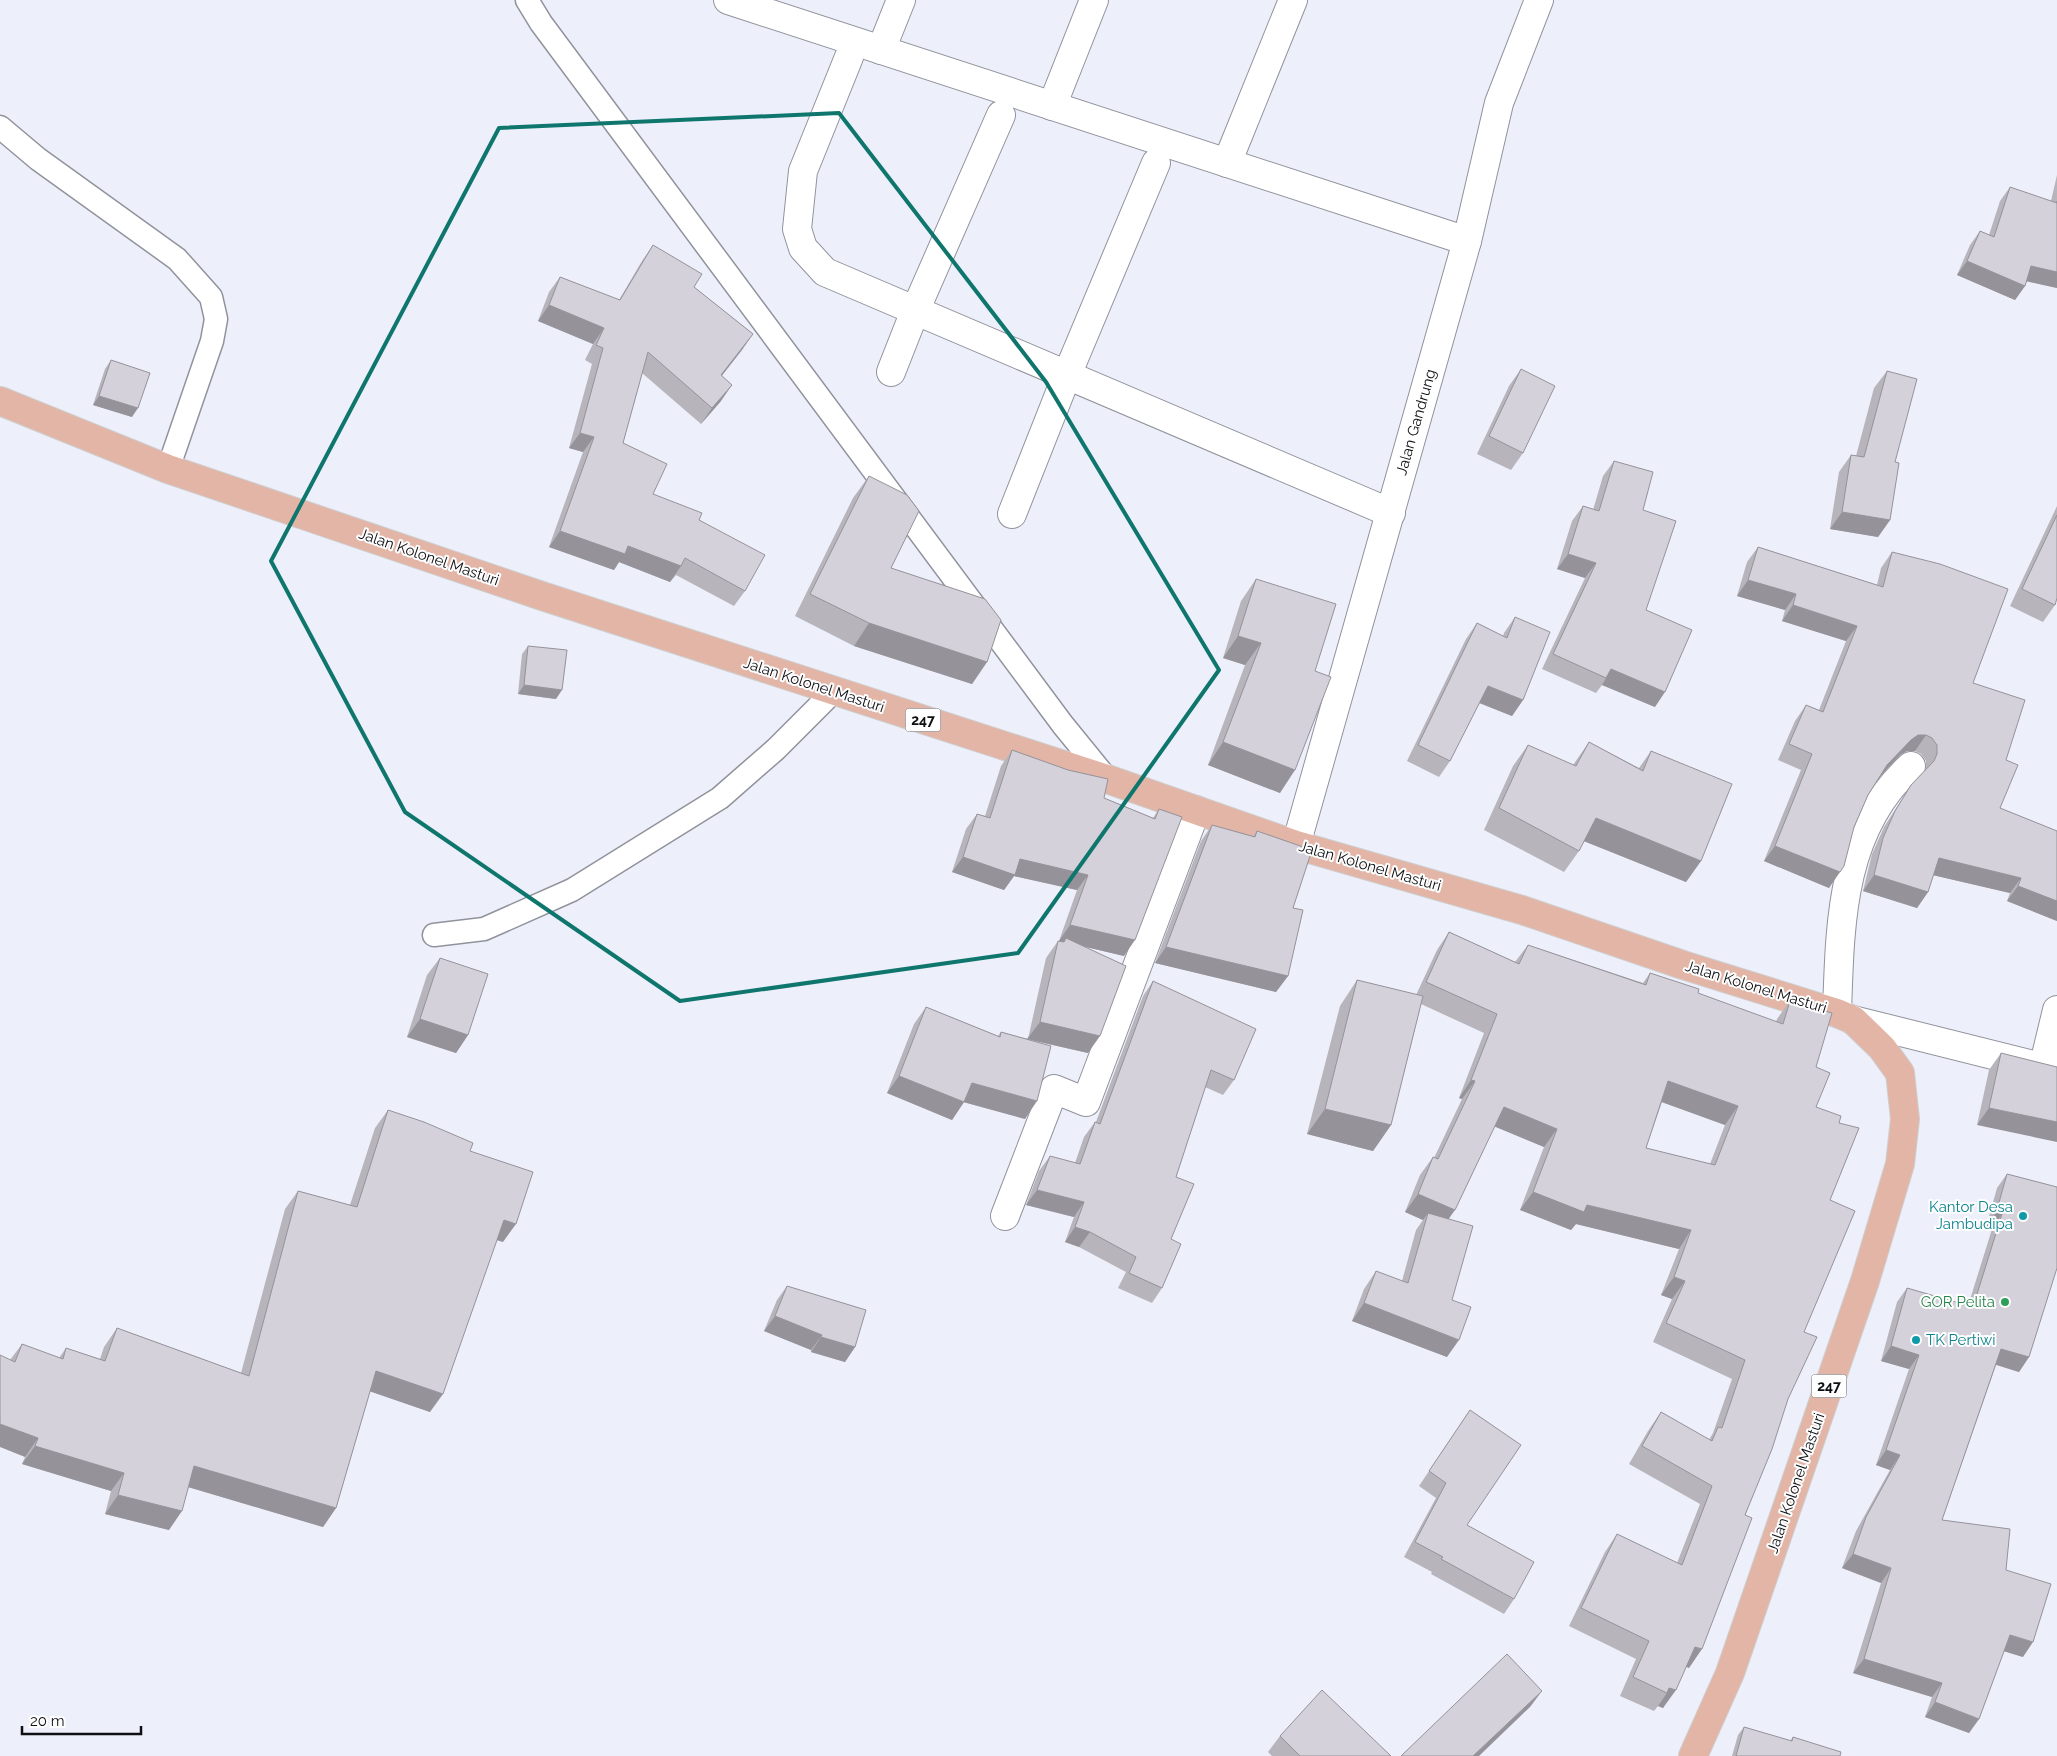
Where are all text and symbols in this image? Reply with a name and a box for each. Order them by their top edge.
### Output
street label: Jalan Gandrung [1392,367,1440,477]
street label: Jalan Kolonel Masturi [356,525,502,589]
street label: Jalan Kolonel Masturi [741,654,887,716]
road number: 247 [906,708,940,732]
street label: Jalan Kolonel Masturi [1297,837,1443,895]
street label: Jalan Kolonel Masturi [1683,957,1829,1017]
place label: Kantor Desa Jambudipa [1929,1198,2013,1233]
marker: Kantor Desa Jambudipa [2017,1210,2029,1222]
place label: GOR Pelita [1921,1293,1995,1311]
marker: GOR Pelita [1999,1296,2011,1308]
place label: TK Pertiwi [1926,1331,1995,1349]
marker: TK Pertiwi [1910,1334,1922,1346]
road number: 247 [1812,1374,1846,1398]
street label: Jalan Kolonel Masturi [1764,1410,1828,1556]
scale bar [22,1704,141,1736]
text: 20 m [30,1712,65,1730]

